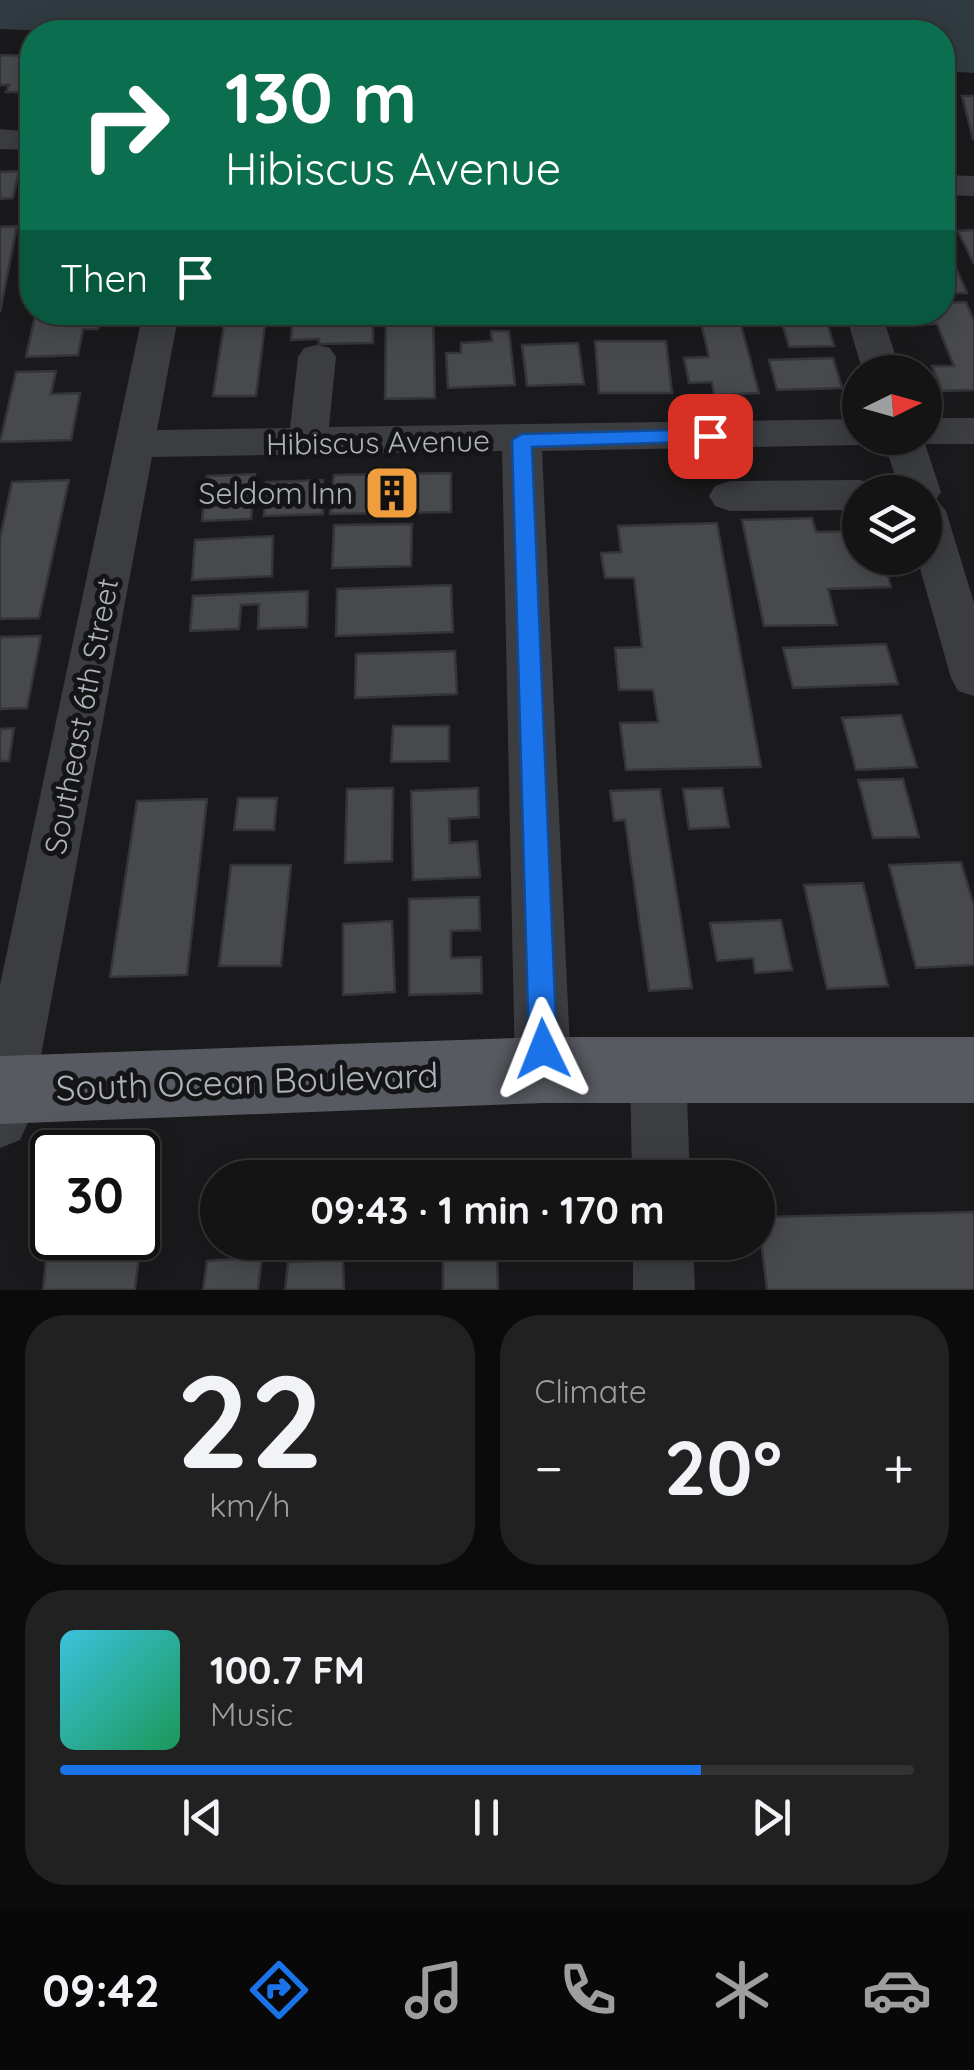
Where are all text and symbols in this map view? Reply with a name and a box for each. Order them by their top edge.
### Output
text: 130 m [225,53,417,141]
icon: right [60,60,190,190]
text: Hibiscus Avenue [225,140,561,196]
icon: arrive [168,250,223,305]
text: Then [60,254,148,302]
north arrow [842,355,942,455]
map controls [842,355,942,575]
pin [668,394,753,479]
icon: arrive [683,409,738,464]
street label: Hibiscus Avenue [266,421,490,463]
building icon: Seldom Inn [362,463,422,523]
place label: Seldom Inn [199,474,353,512]
button: layers [842,475,942,575]
street label: Southeast 6th Street [36,575,126,857]
position arrow [491,997,595,1101]
street label: South Ocean Boulevard [55,1052,439,1110]
speed limit sign: 30 [30,1130,160,1260]
text: 09:43 · 1 min · 170 m [310,1186,665,1234]
text: 22 [176,1338,324,1501]
text: Climate [535,1371,647,1411]
text: 20° [664,1420,782,1514]
text: − [535,1433,563,1502]
text: + [883,1433,914,1502]
text: km/h [209,1485,290,1525]
text: 100.7 FM [210,1646,365,1694]
text: Music [210,1694,293,1734]
icon: previous [175,1790,230,1845]
icon: pause [459,1790,514,1845]
icon: next [744,1790,799,1845]
icon: directions [244,1955,314,2025]
icon: music [399,1955,469,2025]
icon: phone [553,1955,623,2025]
icon: climate [707,1955,777,2025]
icon: car [862,1955,932,2025]
text: 09:42 [42,1962,160,2018]

